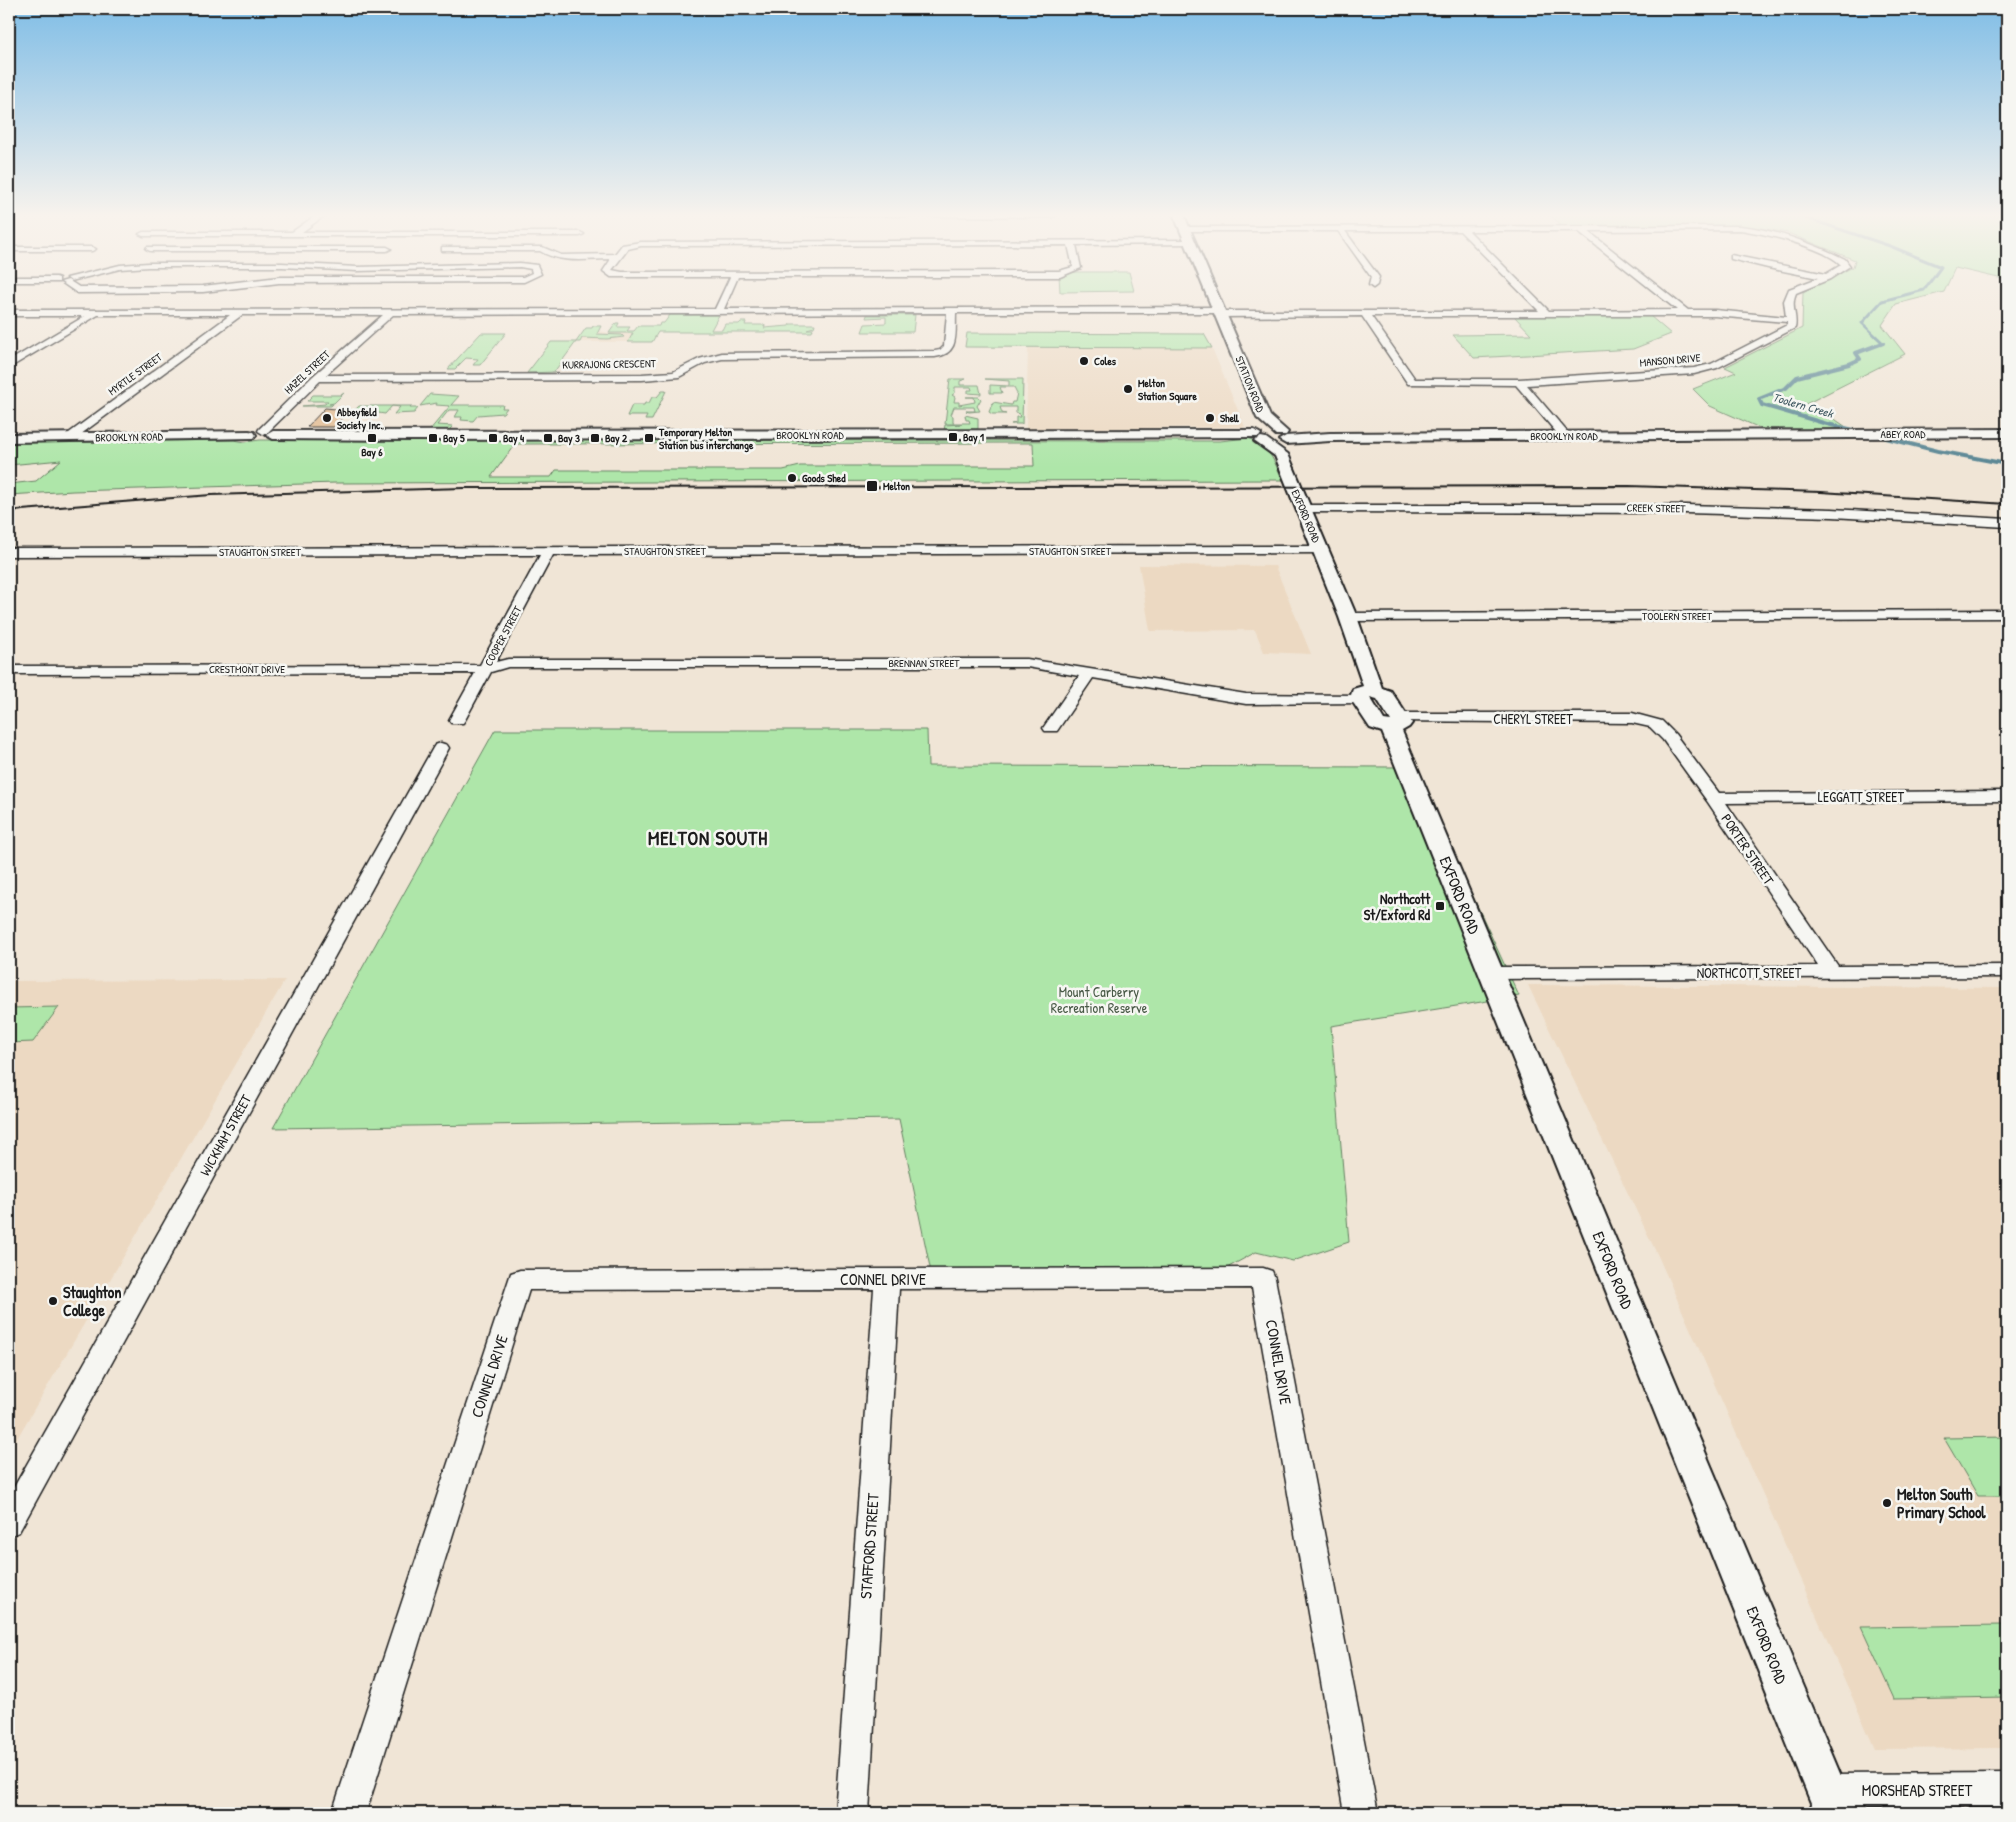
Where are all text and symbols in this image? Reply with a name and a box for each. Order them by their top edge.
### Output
street label: HAZEL STREET [281,347,333,397]
street label: MYRTLE STREET [105,349,165,398]
street label: MANSON DRIVE [1639,350,1701,370]
place label: Coles [1094,354,1117,368]
street label: STATION ROAD [1232,354,1268,415]
marker: Coles [1078,355,1090,367]
street label: KURRAJONG CRESCENT [562,356,657,372]
place label: Melton Station Square [1138,376,1197,404]
marker: Melton Station Square [1122,383,1134,395]
water label: Toolern Creek [1771,388,1836,422]
place label: Abbeyfield Society Inc. [337,405,383,433]
place label: Shell [1220,411,1240,425]
marker: Abbeyfield Society Inc. [321,412,333,424]
marker: Shell [1204,412,1216,424]
place label: Temporary Melton Station bus interchange [658,425,754,453]
street label: ABEY ROAD [1881,427,1926,441]
street label: BROOKLYN ROAD [776,428,845,442]
street label: BROOKLYN ROAD [95,429,164,445]
street label: BROOKLYN ROAD [1530,429,1599,443]
place label: Bay 1 [963,430,984,445]
place label: Bay 5 [443,431,465,446]
place label: Bay 4 [503,431,524,446]
place label: Bay 3 [558,431,580,446]
place label: Bay 2 [605,431,628,446]
marker: Bay 1 [947,431,959,443]
marker: Bay 6 [366,432,378,444]
marker: Bay 5 [427,432,439,444]
marker: Bay 4 [487,432,499,444]
marker: Bay 3 [542,432,554,444]
marker: Bay 2 [589,432,601,444]
marker: Temporary Melton Station bus interchange [643,432,655,444]
place label: Bay 6 [361,445,383,460]
place label: Goods Shed [802,471,846,485]
marker: Goods Shed [786,472,798,484]
marker: Melton [865,479,879,493]
place label: Melton [883,479,910,493]
street label: EXFORD ROAD [1289,487,1324,545]
street label: CREEK STREET [1626,500,1687,516]
street label: STAUGHTON STREET [624,544,707,558]
street label: STAUGHTON STREET [1029,544,1112,558]
street label: STAUGHTON STREET [219,545,302,559]
street label: COOPER STREET [481,603,525,668]
street label: TOOLERN STREET [1642,609,1713,623]
street label: BRENNAN STREET [889,656,960,670]
street label: CRESTMONT DRIVE [209,662,285,676]
street label: CHERYL STREET [1493,709,1573,728]
street label: LEGGATT STREET [1818,787,1905,806]
street label: PORTER STREET [1717,810,1779,888]
district label: MELTON SOUTH [648,825,768,851]
street label: EXFORD ROAD [1434,853,1486,937]
place label: Northcott St/Exford Rd [1364,889,1431,924]
marker: Northcott St/Exford Rd [1434,900,1446,912]
street label: NORTHCOTT STREET [1697,963,1802,982]
park label: Mount Carberry Recreation Reserve [1051,982,1148,1017]
street label: WICKHAM STREET [195,1091,255,1179]
street label: EXFORD ROAD [1587,1228,1639,1312]
street label: CONNEL DRIVE [840,1268,926,1290]
place label: Staughton College [63,1281,122,1322]
marker: Staughton College [47,1295,59,1307]
street label: CONNEL DRIVE [1261,1318,1297,1406]
street label: CONNEL DRIVE [465,1332,513,1420]
place label: Melton South Primary School [1897,1483,1986,1524]
street label: STAFFORD STREET [854,1492,884,1600]
marker: Melton South Primary School [1881,1497,1893,1509]
street label: EXFORD ROAD [1741,1603,1793,1687]
street label: MORSHEAD STREET [1862,1779,1973,1801]

